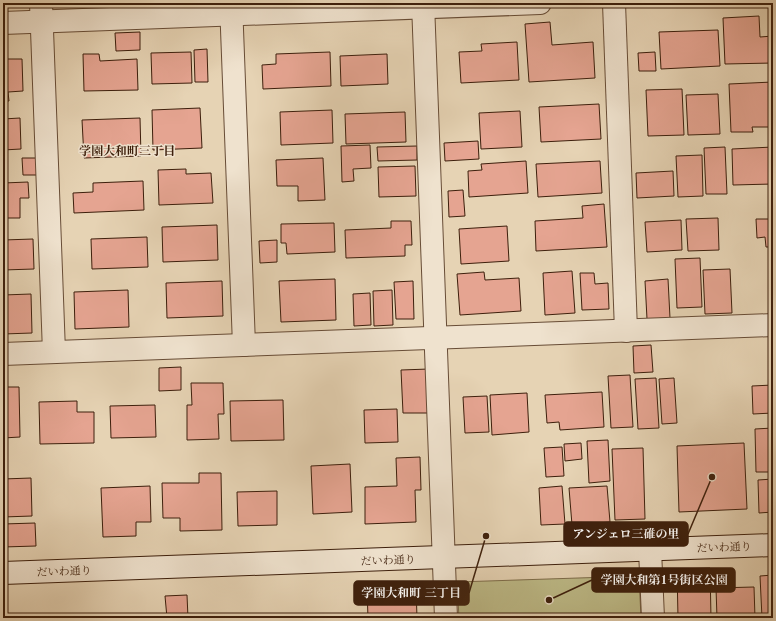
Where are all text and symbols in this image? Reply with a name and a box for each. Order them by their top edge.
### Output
district label: 学園大和町三丁目 [79,144,175,158]
callout: アンジェロ三碓の里 [564,522,688,546]
text: アンジェロ三碓の里 [573,527,679,541]
street label: だいわ通り [696,540,752,555]
street label: だいわ通り [360,553,416,568]
street label: だいわ通り [36,564,92,579]
callout: 学園大和第1号街区公園 [592,568,735,592]
text: 学園大和第1号街区公園 [601,573,727,587]
callout: 学園大和町 三丁目 [354,581,469,605]
text: 学園大和町 三丁目 [361,586,461,600]

